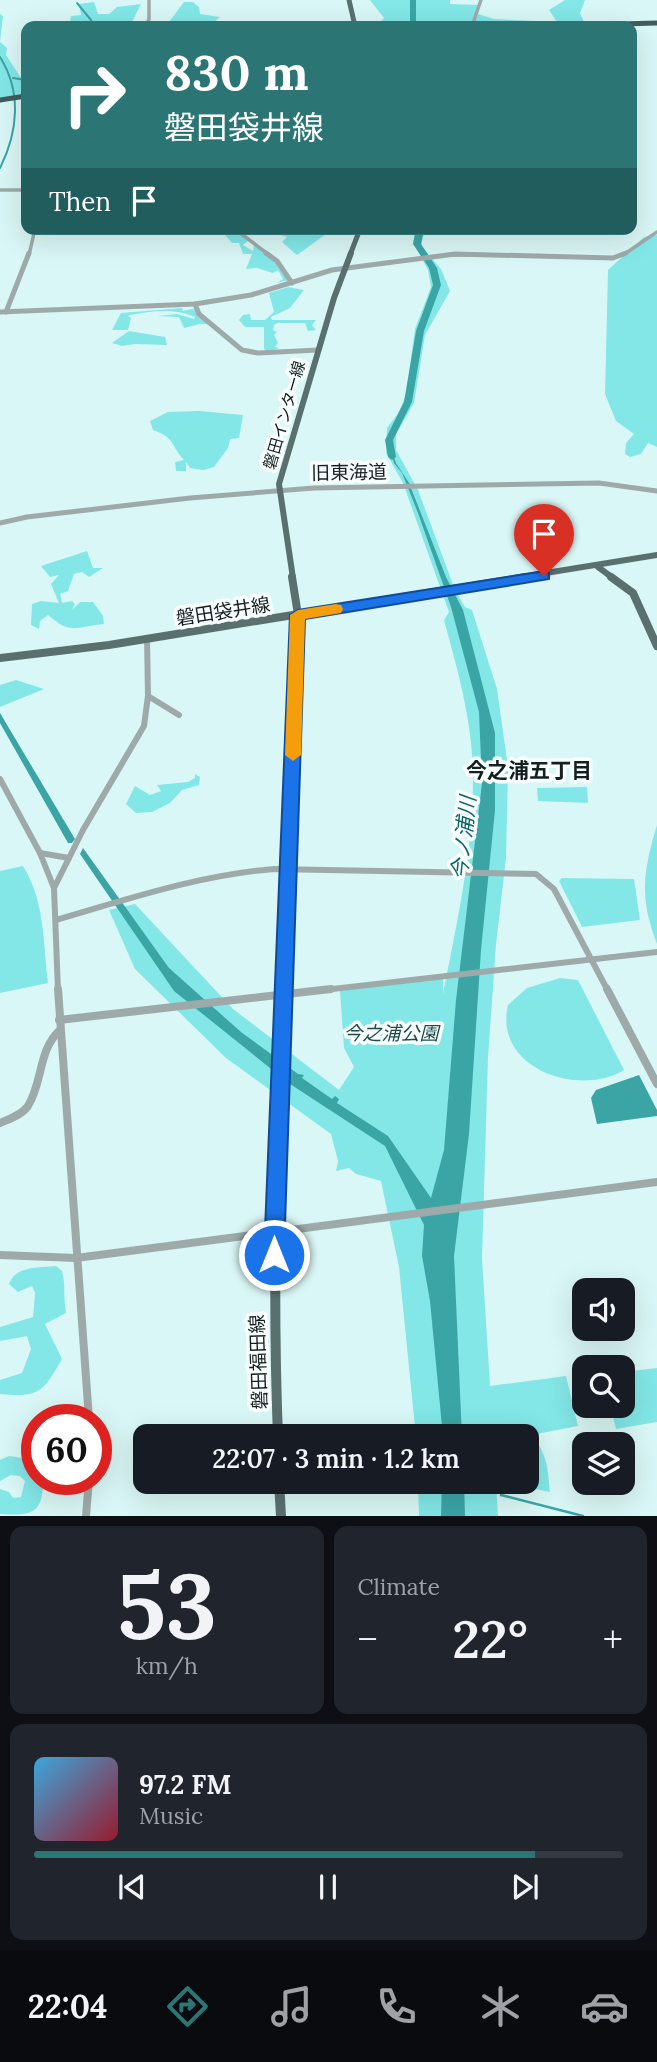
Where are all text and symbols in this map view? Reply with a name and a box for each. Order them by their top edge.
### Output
text: 830 m [164,41,309,103]
icon: right [49,49,140,140]
text: 磐田袋井線 [164,107,324,148]
icon: arrive [125,182,163,220]
text: Then [49,185,111,218]
street label: 磐田インター線 [259,358,309,472]
street label: 旧東海道 [311,459,387,485]
pin [514,504,574,576]
icon: arrive [525,515,563,553]
street label: 磐田袋井線 [174,592,272,630]
district label: 今之浦五丁目 [466,757,592,784]
water label: 今ノ浦川 [446,793,482,881]
park label: 今之浦公園 [343,1021,441,1045]
position arrow [237,1218,311,1292]
map controls [572,1278,635,1495]
button: sound [572,1278,635,1341]
street label: 磐田福田線 [244,1314,272,1410]
button: search [572,1355,635,1418]
speed limit sign: 60 [21,1404,112,1495]
button: layers [572,1432,635,1495]
text: 22:07 · 3 min · 1.2 km [212,1442,460,1475]
text: 53 [117,1547,217,1664]
text: Climate [358,1572,440,1601]
text: 22° [452,1606,528,1672]
text: − [358,1615,378,1663]
text: + [603,1615,623,1663]
text: km/h [136,1651,198,1680]
text: 97.2 FM [139,1768,231,1801]
text: Music [139,1801,203,1830]
icon: previous [113,1868,151,1906]
icon: pause [309,1868,347,1906]
icon: next [506,1868,544,1906]
icon: directions [163,1982,212,2031]
icon: music [267,1982,316,2031]
icon: phone [372,1982,421,2031]
icon: climate [476,1982,525,2031]
icon: car [580,1982,629,2031]
text: 22:04 [28,1986,108,2027]

